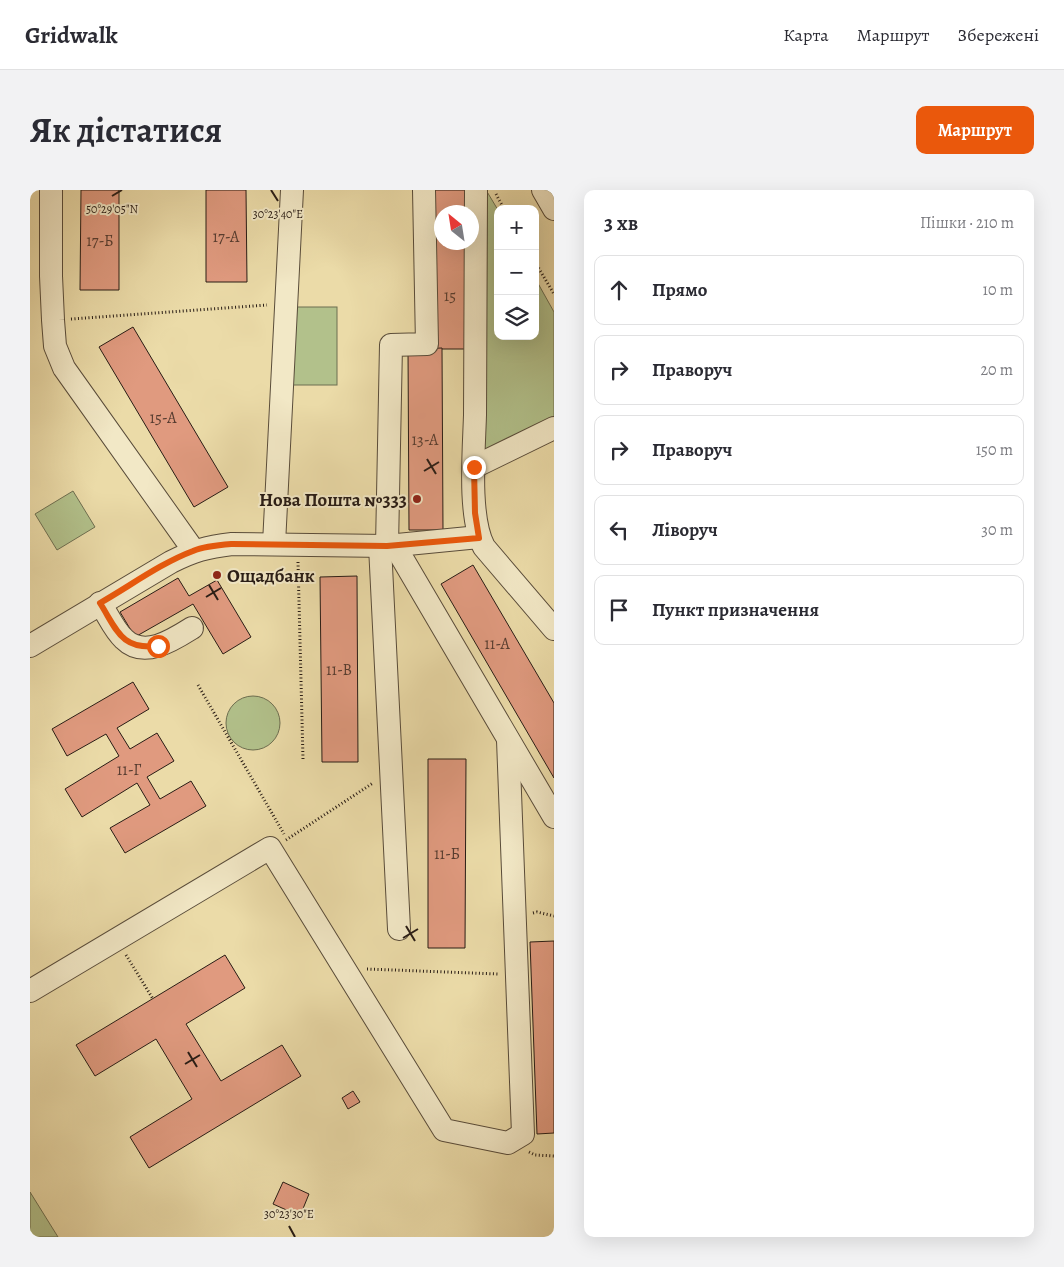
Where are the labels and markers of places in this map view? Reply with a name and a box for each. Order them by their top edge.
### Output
place label: Нова Пошта №333 [259,487,407,513]
marker: Нова Пошта №333 [411,493,423,505]
place label: Ощадбанк [227,563,315,589]
marker: Ощадбанк [211,569,223,581]

